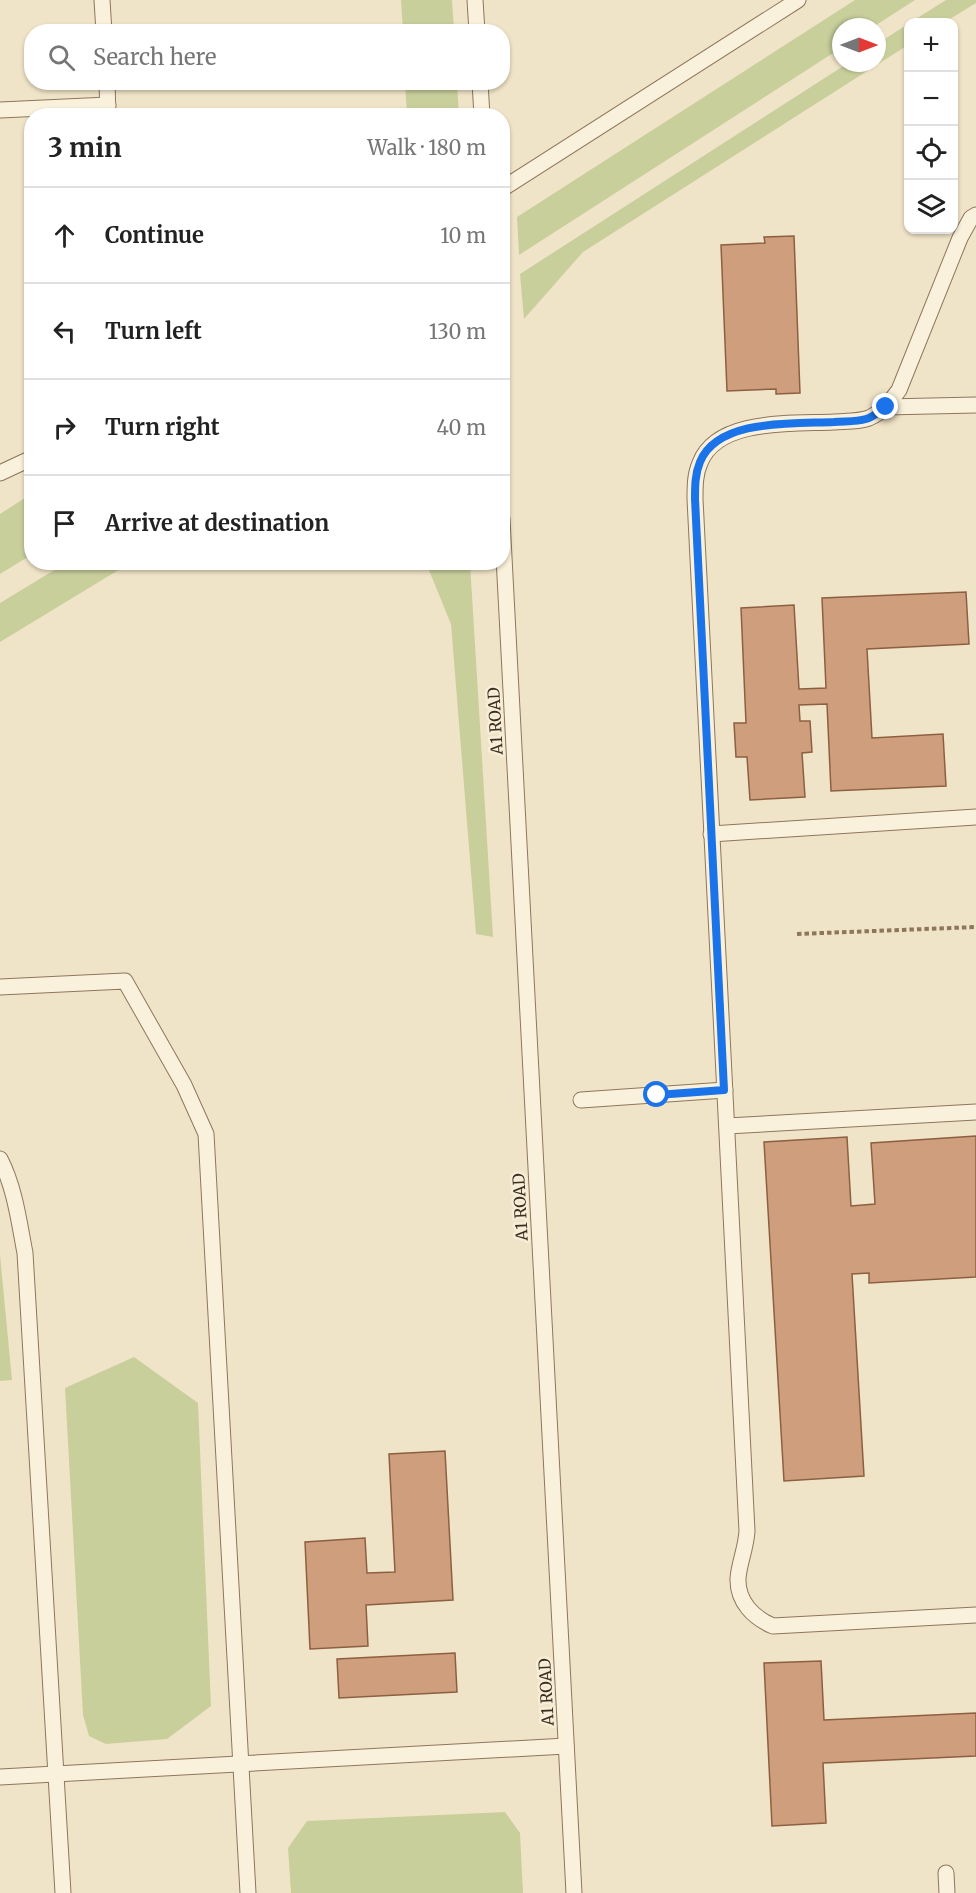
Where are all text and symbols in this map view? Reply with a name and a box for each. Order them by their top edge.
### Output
north arrow [832,18,886,72]
map controls [904,18,958,234]
button: + [904,18,958,72]
search box [24,24,510,90]
icon: search [45,41,78,74]
text: Search here [93,43,216,71]
button: − [904,72,958,126]
button: locate [904,126,958,180]
text: 3 min [48,131,122,164]
text: Walk · 180 m [368,135,486,160]
button: layers [904,180,958,234]
icon: ahead [48,219,81,252]
text: Continue [105,221,204,249]
text: 10 m [440,223,486,248]
icon: left [48,315,81,348]
text: Turn left [105,317,202,345]
text: 130 m [429,319,486,344]
route end [872,393,898,419]
icon: right [48,411,81,444]
text: Turn right [105,413,219,441]
text: 40 m [436,415,486,440]
icon: arrive [48,507,81,540]
text: Arrive at destination [105,509,329,537]
street label: A1 ROAD [483,687,507,756]
route start [643,1081,669,1107]
street label: A1 ROAD [508,1173,532,1242]
street label: A1 ROAD [534,1658,558,1727]

